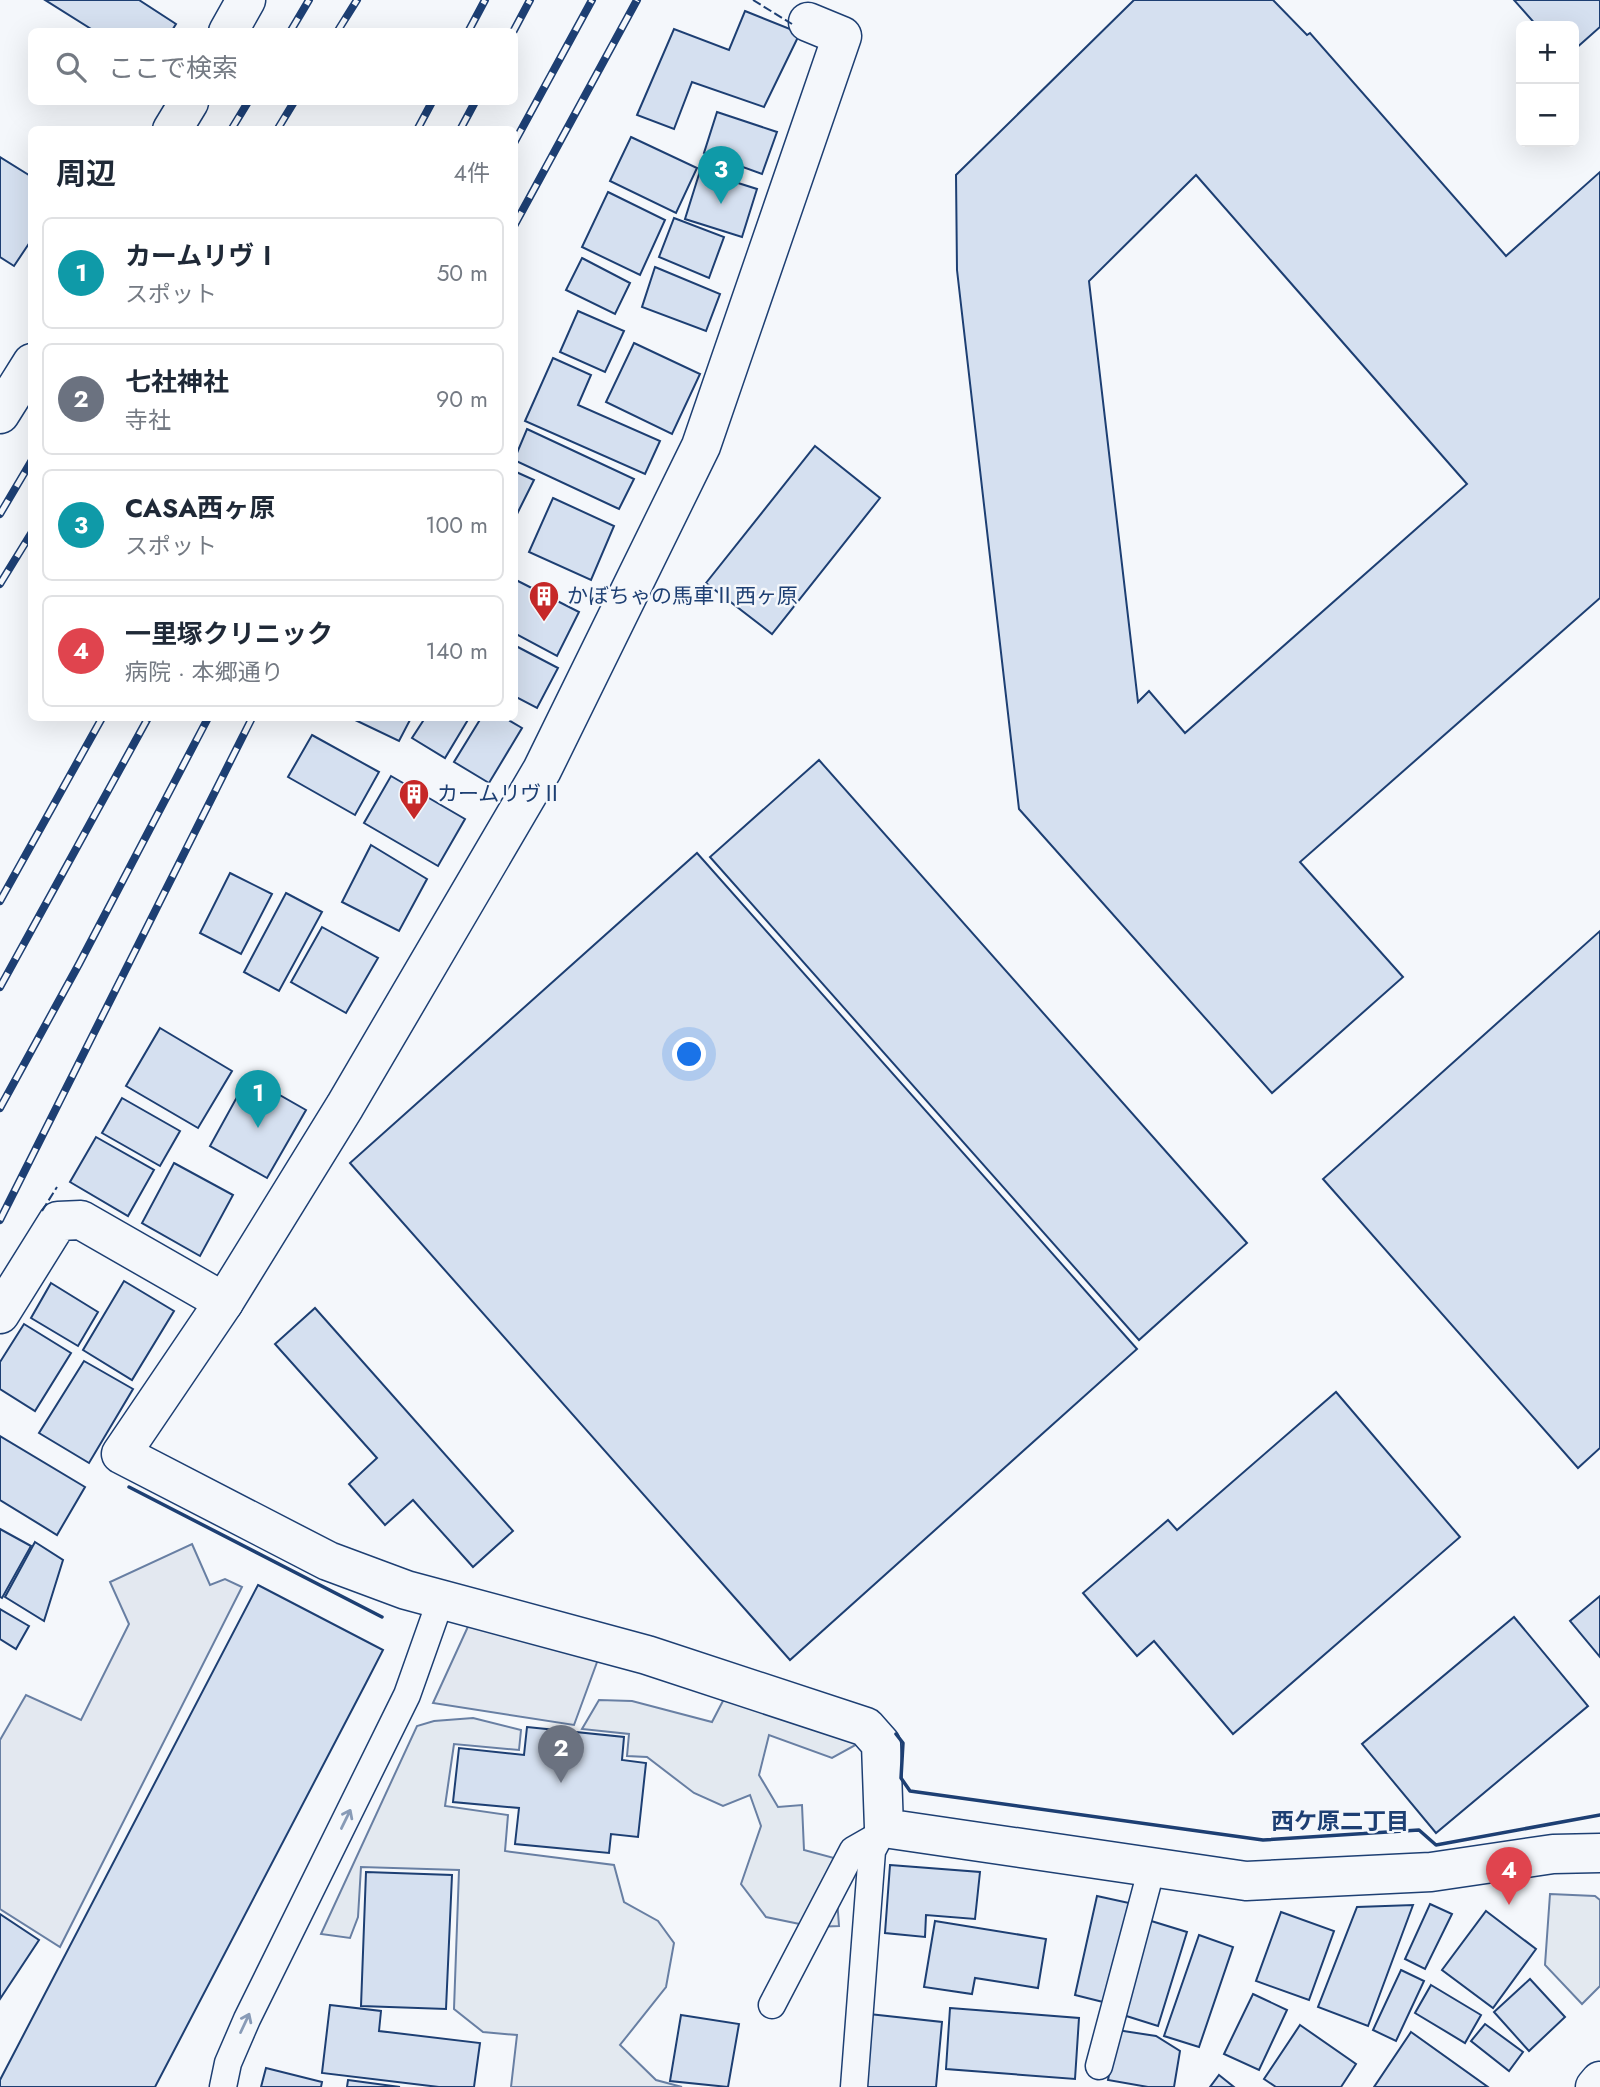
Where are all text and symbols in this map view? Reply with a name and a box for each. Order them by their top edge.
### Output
map controls [1516,21,1579,147]
button: + [1516,21,1579,84]
search box [28,28,518,105]
icon: search [52,48,90,86]
text: ここで検索 [108,49,238,87]
button: − [1516,84,1579,147]
pin: 3 [698,146,744,204]
text: 周辺 [56,152,116,195]
text: 4件 [454,156,490,190]
text: カームリヴⅠ [125,237,280,275]
text: 1 [75,256,87,290]
text: 50 m [436,256,488,290]
text: スポット [125,277,217,311]
text: 七社神社 [125,363,229,401]
text: 2 [73,382,89,416]
text: 90 m [436,382,488,416]
text: 寺社 [125,403,171,437]
text: CASA西ヶ原 [125,489,275,527]
text: 3 [74,508,88,542]
text: 100 m [425,508,488,542]
text: スポット [125,529,217,563]
building icon: かぼちゃの馬車Ⅱ西ヶ原 [527,579,561,623]
place label: かぼちゃの馬車Ⅱ西ヶ原 [567,581,798,611]
text: 一里塚クリニック [125,615,333,653]
text: 4 [73,634,89,668]
text: 140 m [426,634,488,668]
text: 病院 · 本郷通り [125,655,284,689]
building icon: カームリヴⅡ [397,777,431,821]
place label: カームリヴⅡ [437,779,562,809]
your location [672,1037,706,1071]
pin: 1 [235,1070,281,1128]
pin: 2 [538,1725,584,1783]
district label: 西ケ原二丁目 [1271,1804,1409,1838]
one-way arrow [339,1809,353,1830]
pin: 4 [1486,1847,1532,1905]
one-way arrow [239,2013,252,2034]

